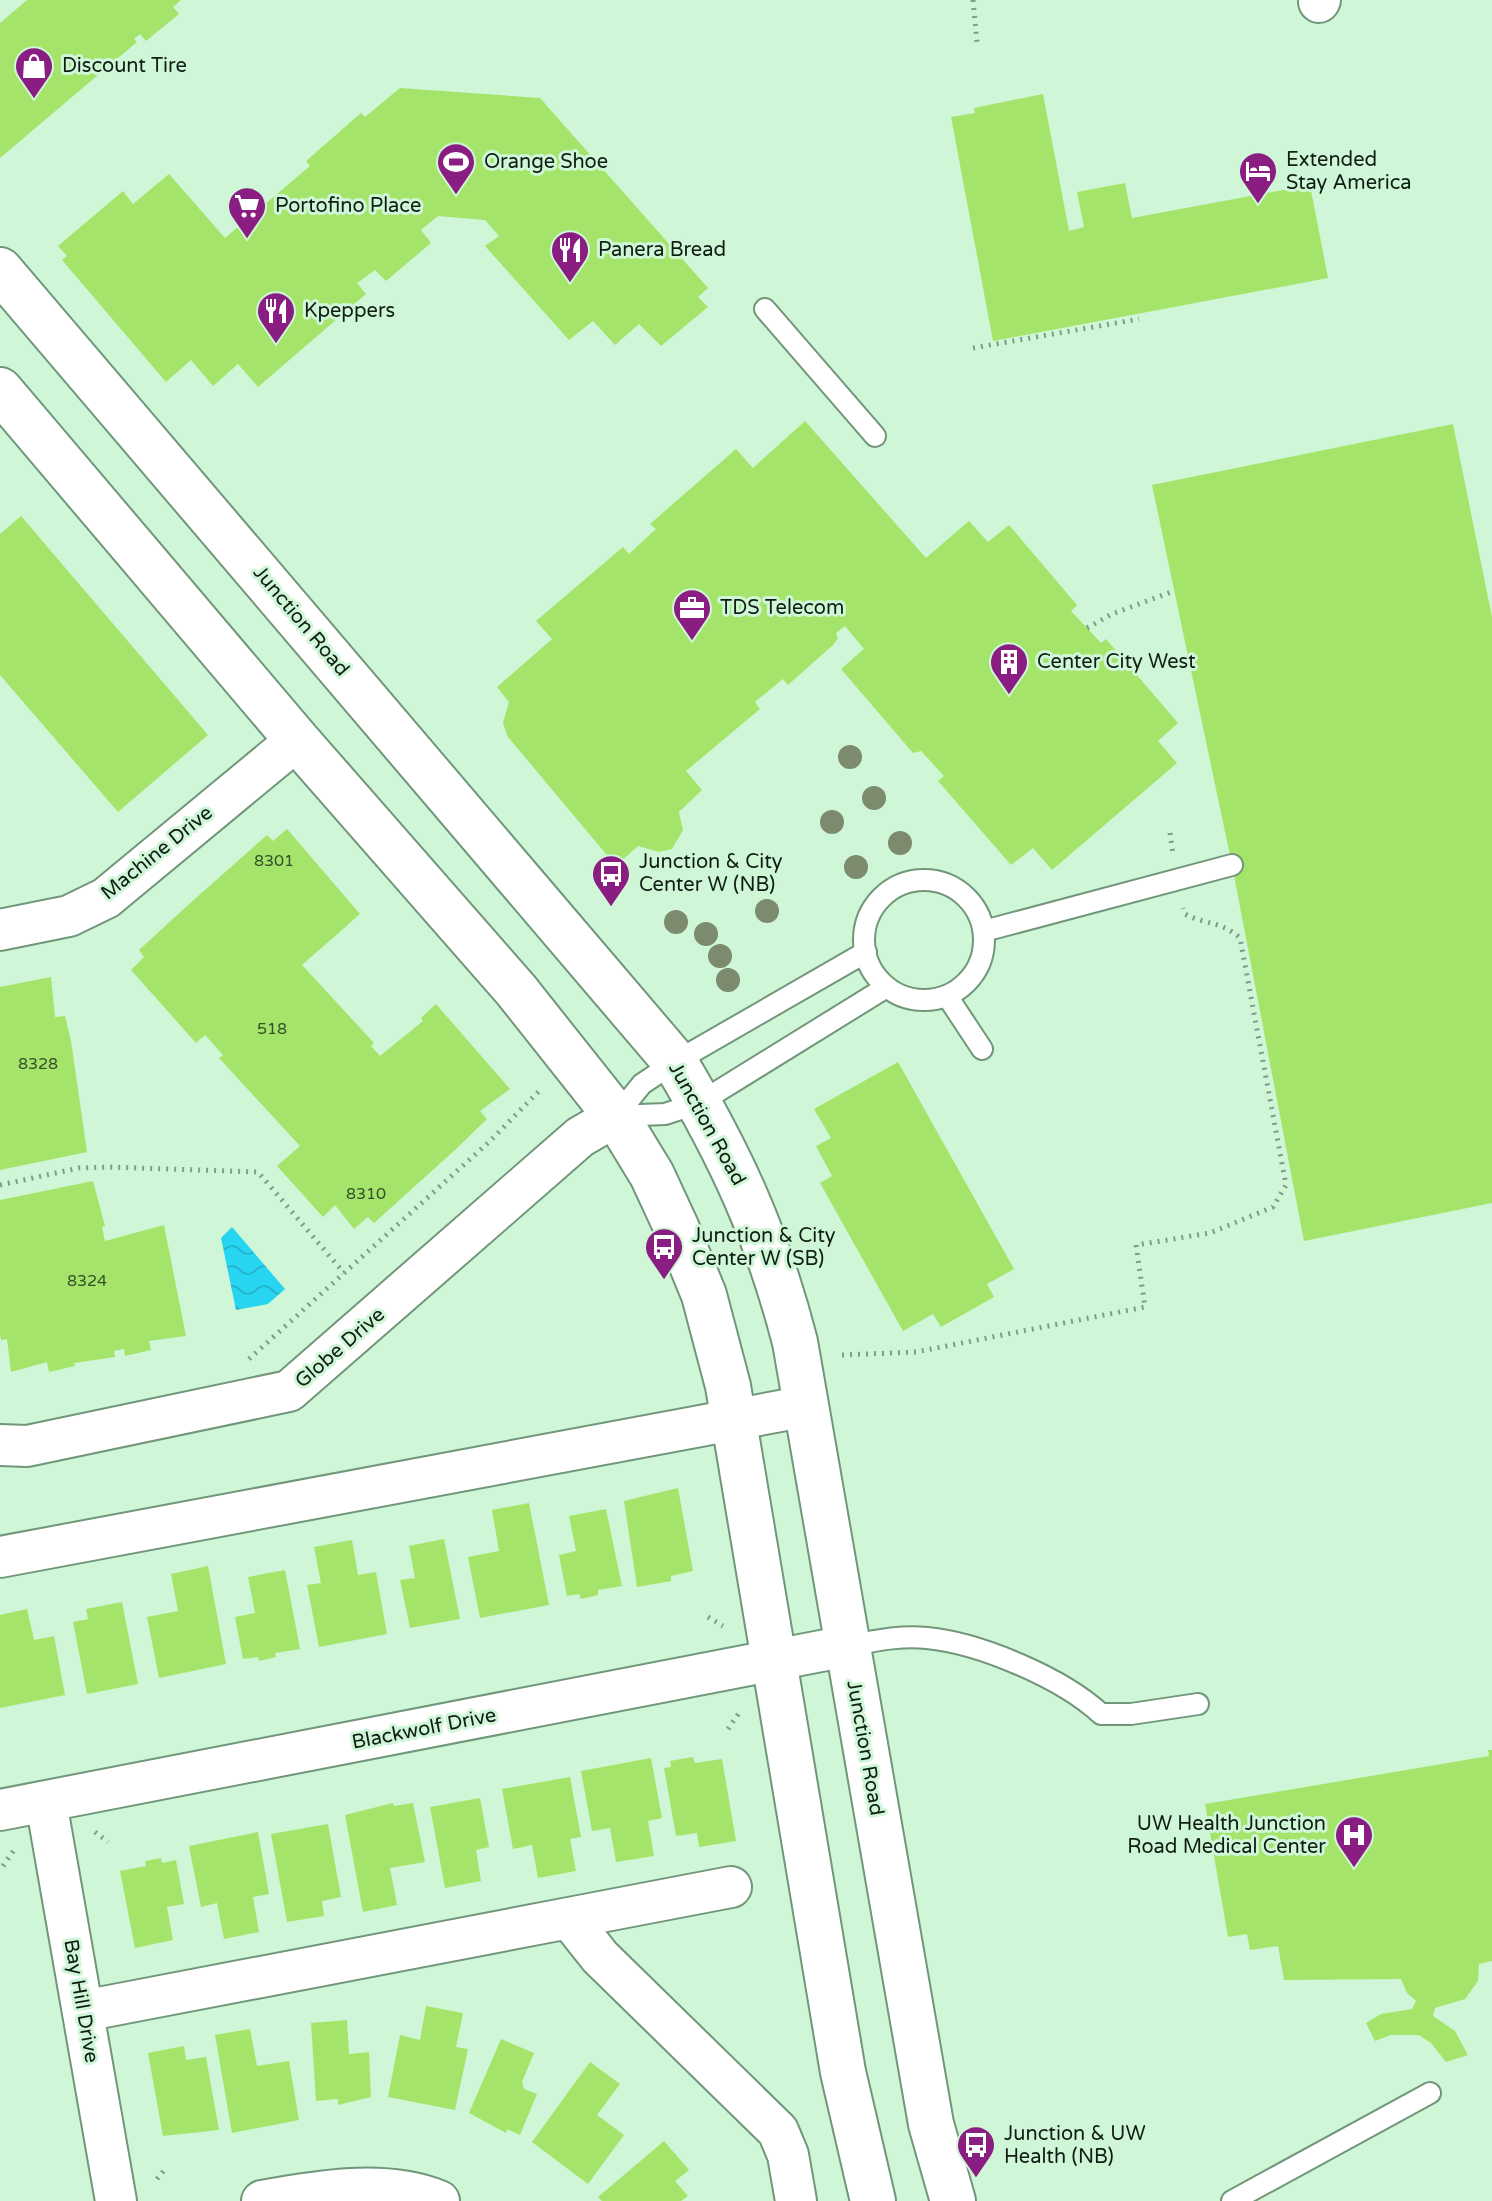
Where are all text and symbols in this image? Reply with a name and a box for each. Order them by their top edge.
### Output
shop icon: Discount Tire [13,45,55,100]
place label: Discount Tire [62,54,187,78]
sports icon: Orange Shoe [435,141,477,196]
place label: Extended Stay America [1286,148,1412,195]
place label: Orange Shoe [484,150,608,174]
hotel icon: Extended Stay America [1237,150,1279,205]
supermarket icon: Portofino Place [226,185,268,240]
place label: Portofino Place [275,194,421,218]
restaurant icon: Panera Bread [549,229,591,284]
place label: Panera Bread [598,238,726,262]
restaurant icon: Kpeppers [255,290,297,345]
place label: Kpeppers [304,299,395,323]
street label: Junction Road [248,561,354,681]
office icon: TDS Telecom [671,587,713,642]
place label: TDS Telecom [720,596,844,620]
building icon: Center City West [988,641,1030,696]
place label: Center City West [1037,650,1196,674]
street label: Machine Drive [96,801,218,905]
place label: Junction & City Center W (NB) [639,850,783,897]
house number: 8301 [254,851,294,871]
bus stop icon: Junction & City Center W (NB) [590,853,632,908]
house number: 518 [257,1019,287,1039]
house number: 8328 [18,1054,58,1074]
street label: Junction Road [663,1058,751,1190]
house number: 8310 [346,1184,386,1204]
place label: Junction & City Center W (SB) [692,1224,836,1271]
bus stop icon: Junction & City Center W (SB) [643,1226,685,1281]
house number: 8324 [67,1271,107,1291]
street label: Globe Drive [290,1303,390,1393]
street label: Junction Road [841,1679,889,1817]
street label: Blackwolf Drive [350,1703,498,1755]
place label: UW Health Junction Road Medical Center [1127,1812,1326,1859]
hospital icon: UW Health Junction Road Medical Center [1333,1814,1375,1869]
street label: Bay Hill Drive [58,1937,104,2065]
place label: Junction & UW Health (NB) [1004,2122,1146,2169]
bus stop icon: Junction & UW Health (NB) [955,2124,997,2179]

